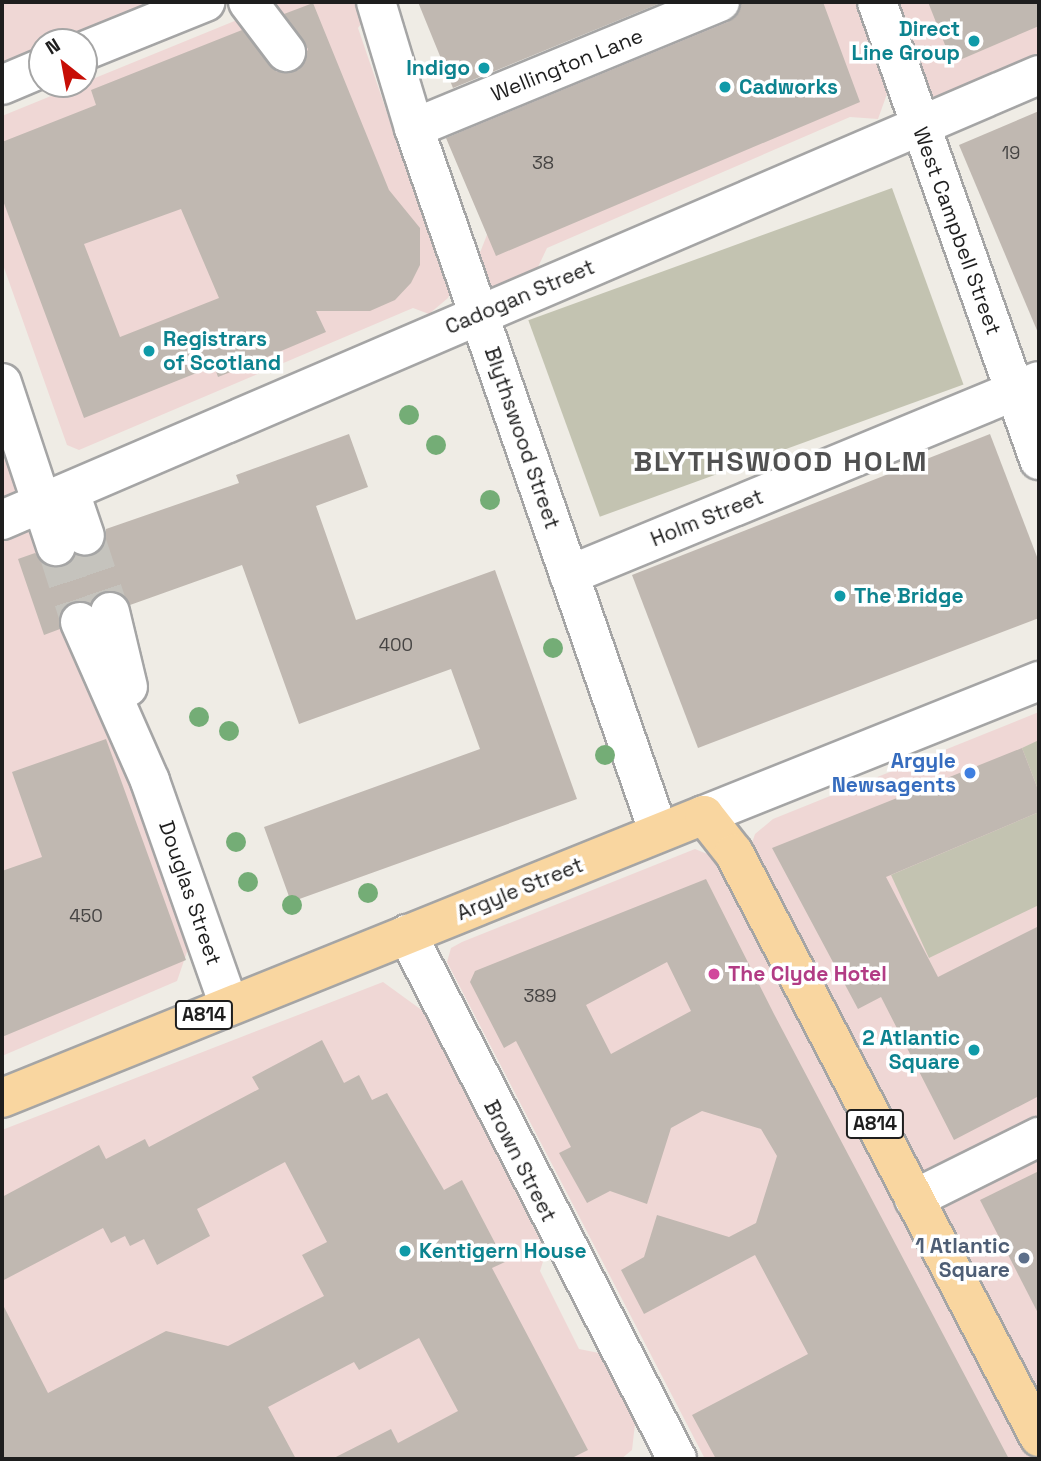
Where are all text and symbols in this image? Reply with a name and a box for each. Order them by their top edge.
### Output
place label: Direct Line Group [852,16,960,66]
street label: Wellington Lane [487,23,647,107]
north arrow [28,28,98,98]
text: N [41,32,65,60]
marker: Direct Line Group [966,33,982,49]
place label: Indigo [406,55,470,81]
marker: Indigo [476,60,492,76]
place label: Cadworks [739,74,838,100]
marker: Cadworks [717,79,733,95]
street label: West Campbell Street [908,124,1006,338]
house number: 19 [1002,142,1020,164]
house number: 38 [532,152,554,174]
street label: Cadogan Street [442,254,598,340]
place label: Registrars of Scotland [163,326,281,376]
marker: Registrars of Scotland [141,343,157,359]
street label: Blythswood Street [479,344,565,532]
district label: BLYTHSWOOD HOLM [635,444,927,478]
street label: Holm Street [647,484,767,552]
place label: The Bridge [854,583,963,609]
marker: The Bridge [832,588,848,604]
house number: 400 [379,634,413,656]
place label: Argyle Newsagents [832,748,956,798]
marker: Argyle Newsagents [962,765,978,781]
street label: Douglas Street [154,818,226,968]
street label: Argyle Street [453,852,587,926]
house number: 450 [69,905,103,927]
place label: The Clyde Hotel [728,961,887,987]
marker: The Clyde Hotel [706,966,722,982]
house number: 389 [523,985,557,1007]
road number: A814 [174,1000,234,1030]
place label: 2 Atlantic Square [862,1025,960,1075]
marker: 2 Atlantic Square [966,1042,982,1058]
street label: Brown Street [478,1096,562,1226]
road number: A814 [845,1108,905,1140]
place label: 1 Atlantic Square [915,1233,1010,1283]
place label: Kentigern House [419,1238,587,1264]
marker: Kentigern House [397,1243,413,1259]
marker: 1 Atlantic Square [1016,1250,1032,1266]

